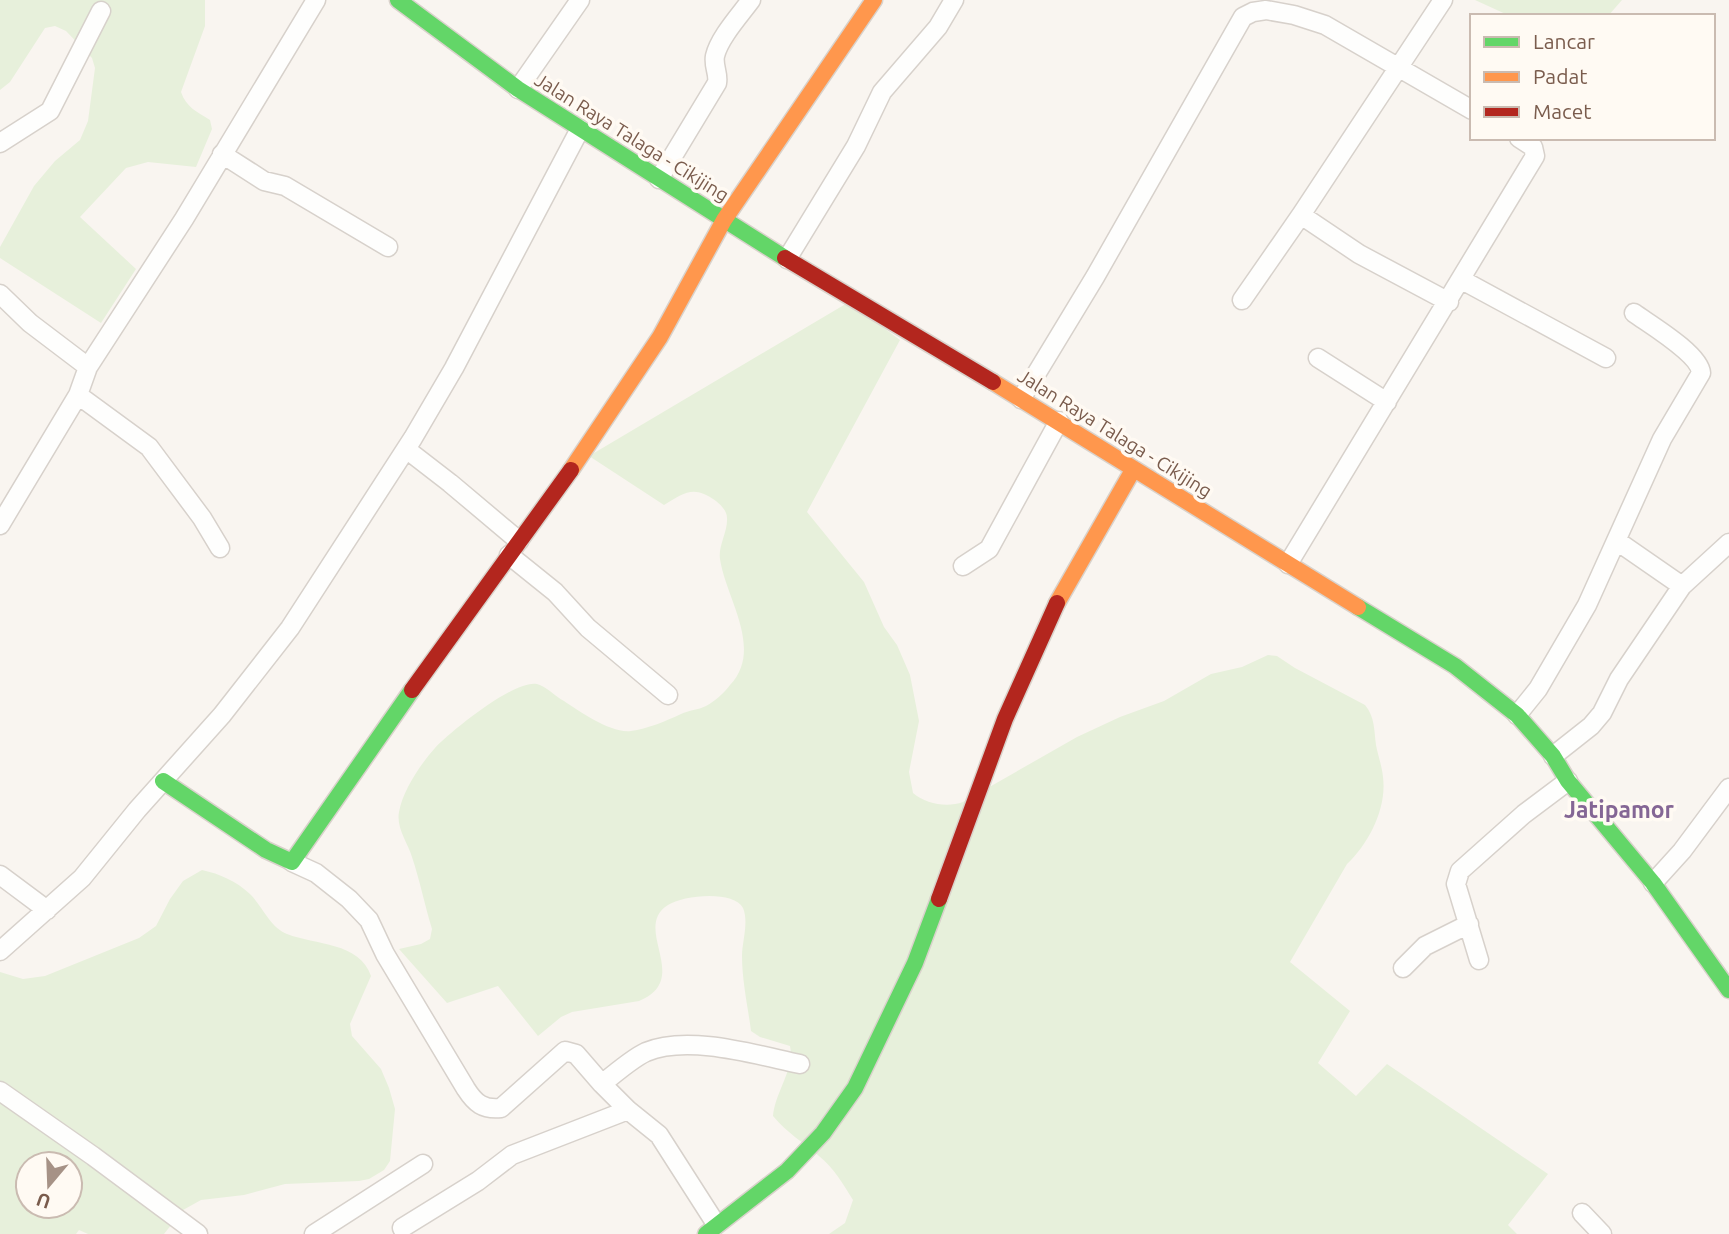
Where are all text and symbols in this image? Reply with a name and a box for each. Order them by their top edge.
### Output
legend [1470,14,1715,140]
text: Lancar [1533,29,1595,53]
text: Padat [1533,64,1588,88]
street label: Jalan Raya Talaga - Cikijing [531,68,733,206]
text: Macet [1533,99,1592,123]
street label: Jalan Raya Talaga - Cikijing [1014,364,1216,502]
district label: Jatipamor [1564,797,1675,822]
north arrow [14,1150,84,1220]
text: U [34,1189,53,1214]

